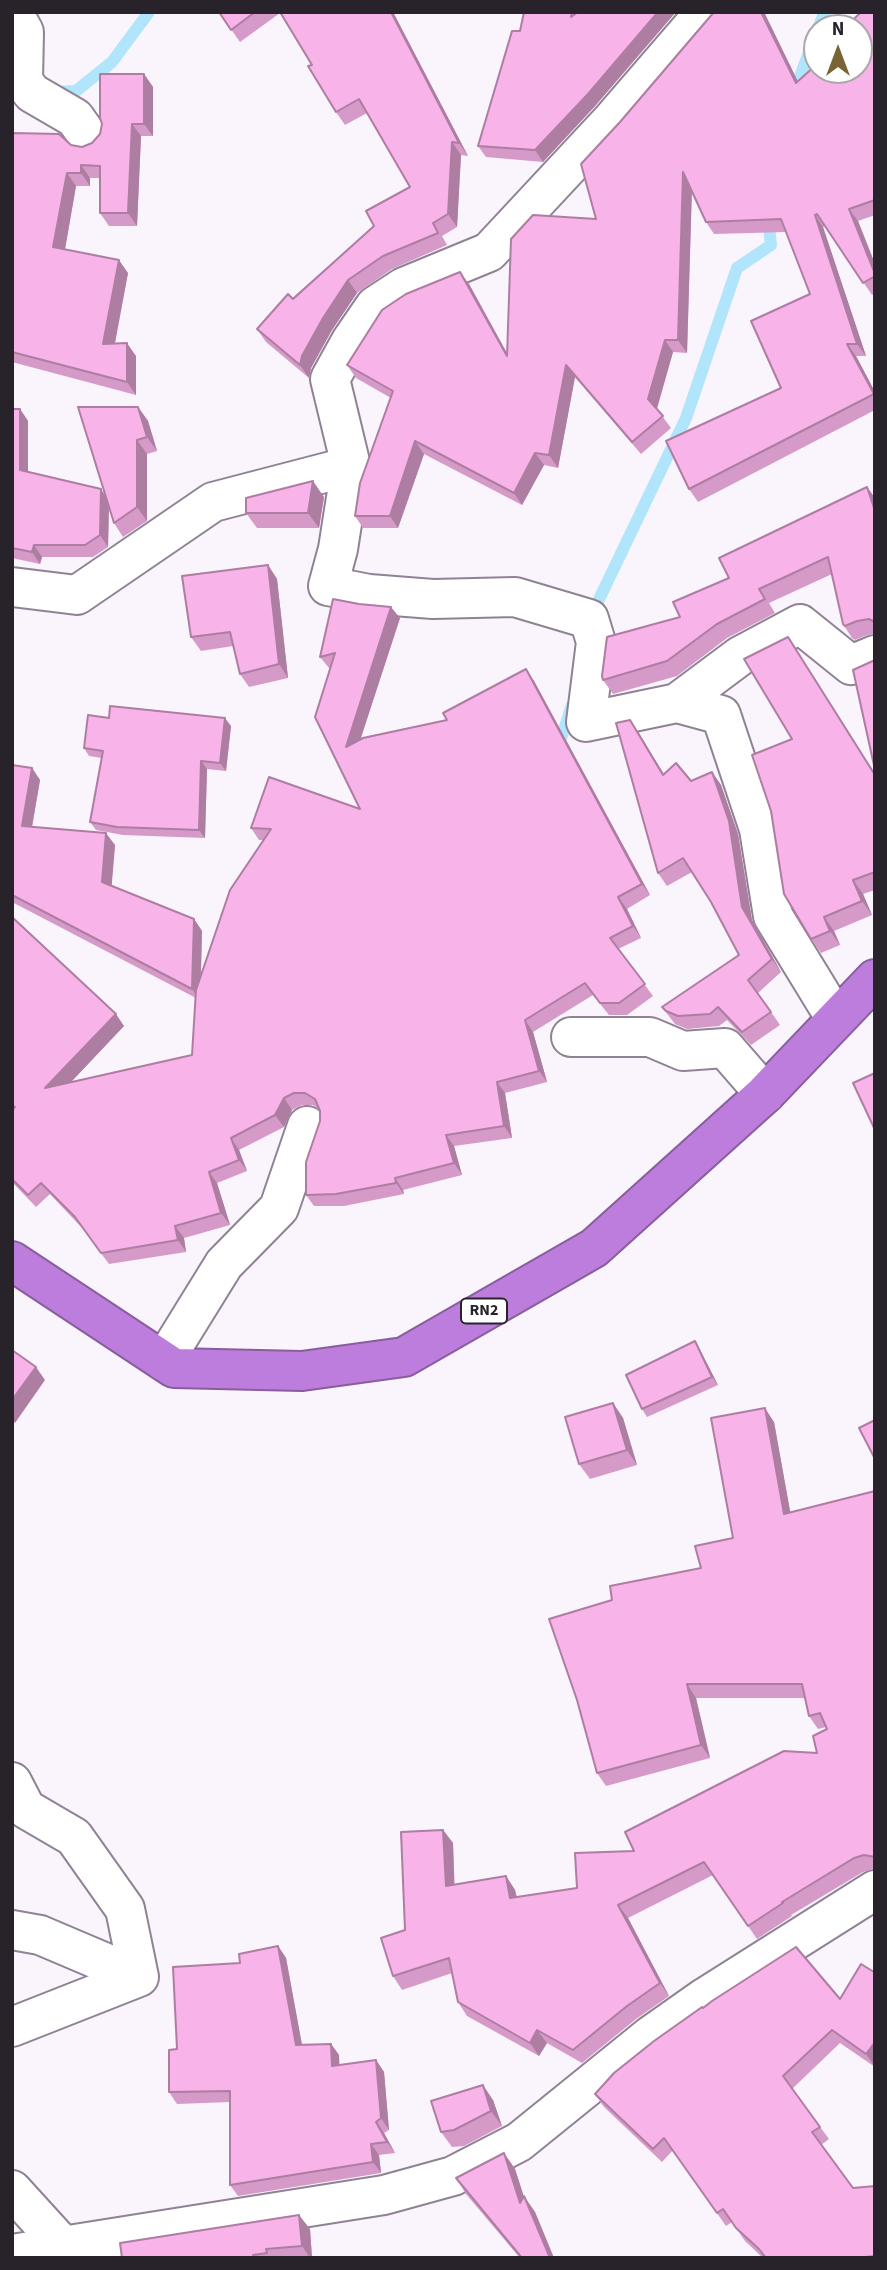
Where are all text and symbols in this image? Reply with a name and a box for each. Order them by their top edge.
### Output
north arrow [803,14,873,84]
text: N [832,16,844,43]
road number: RN2 [461,1298,507,1324]

